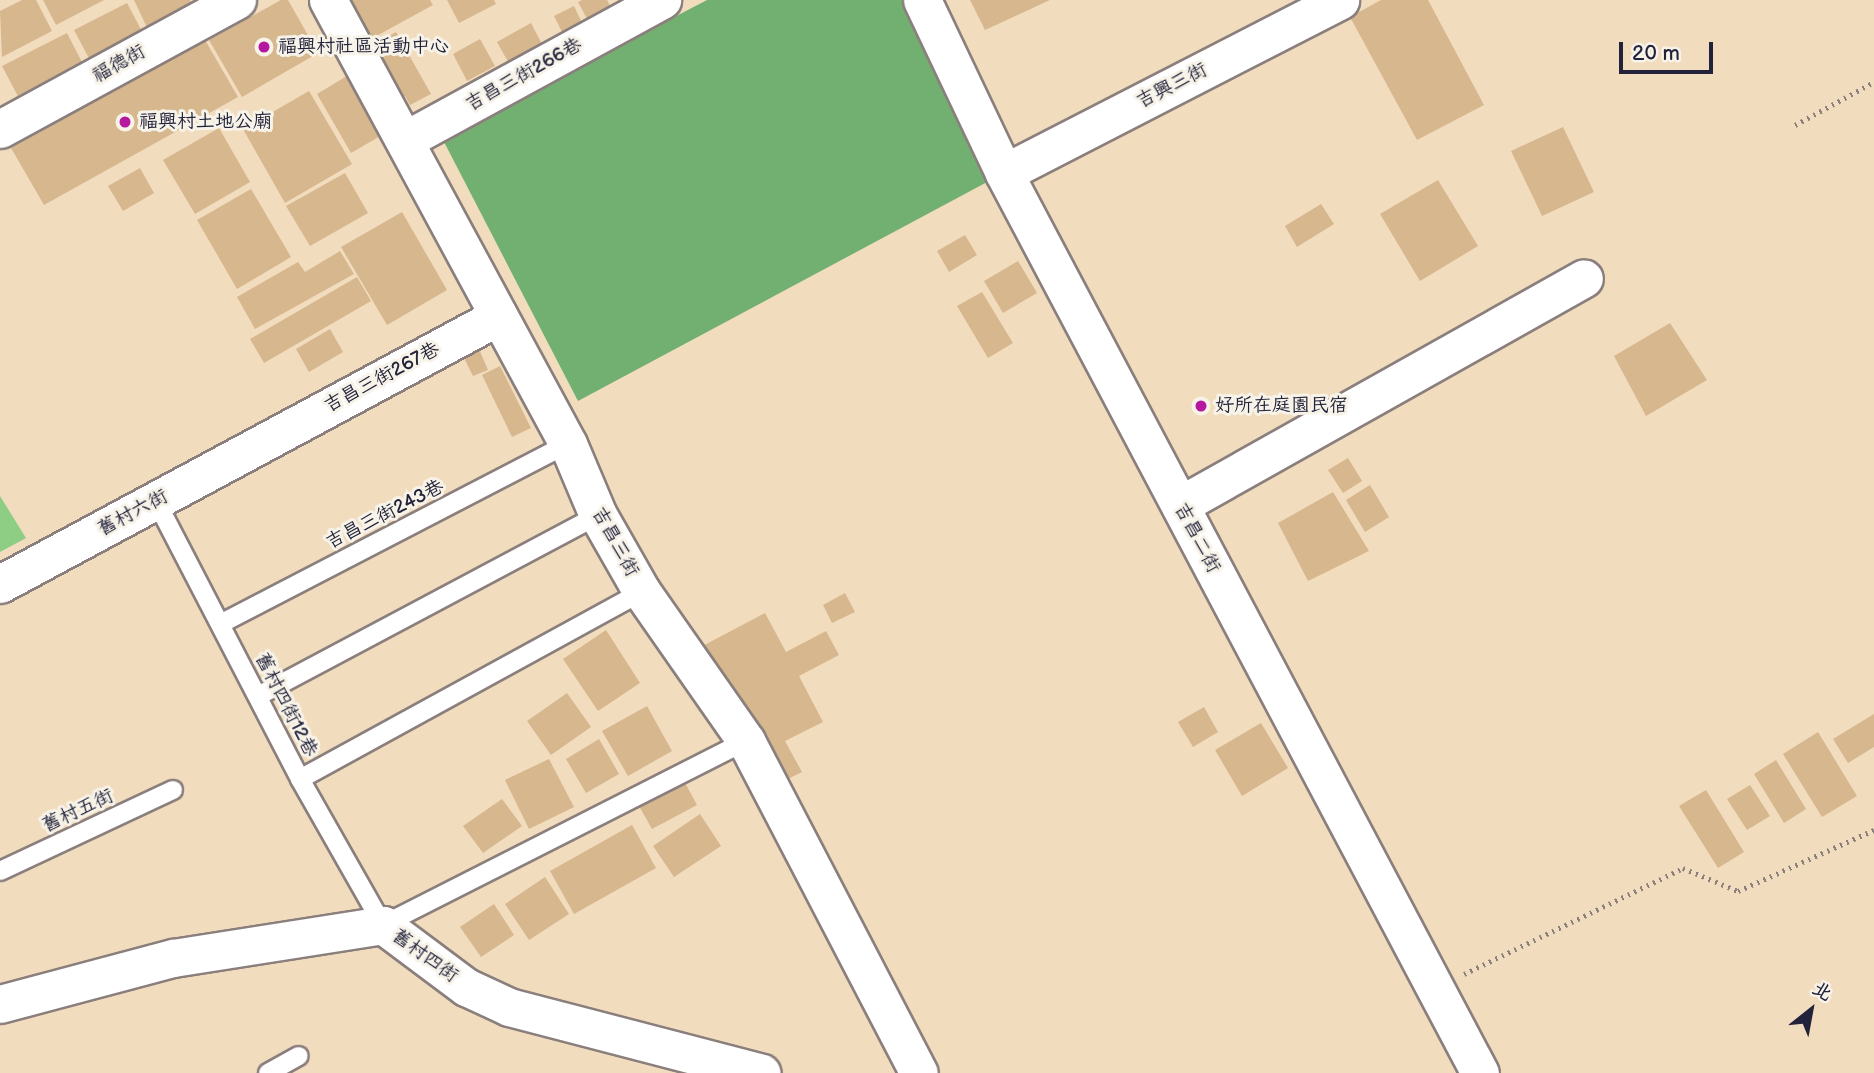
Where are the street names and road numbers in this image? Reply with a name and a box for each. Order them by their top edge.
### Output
street label: 吉昌三街266巷 [462,34,586,116]
street label: 福德街 [89,40,149,88]
street label: 吉興三街 [1133,59,1211,113]
street label: 吉昌三街267巷 [321,338,443,418]
street label: 吉昌三街243巷 [322,476,448,554]
street label: 舊村六街 [94,485,172,541]
street label: 吉昌二街 [1169,499,1225,577]
street label: 吉昌三街 [587,503,643,581]
street label: 舊村四街12巷 [250,649,322,761]
street label: 舊村五街 [39,785,117,837]
street label: 舊村四街 [388,924,462,988]

